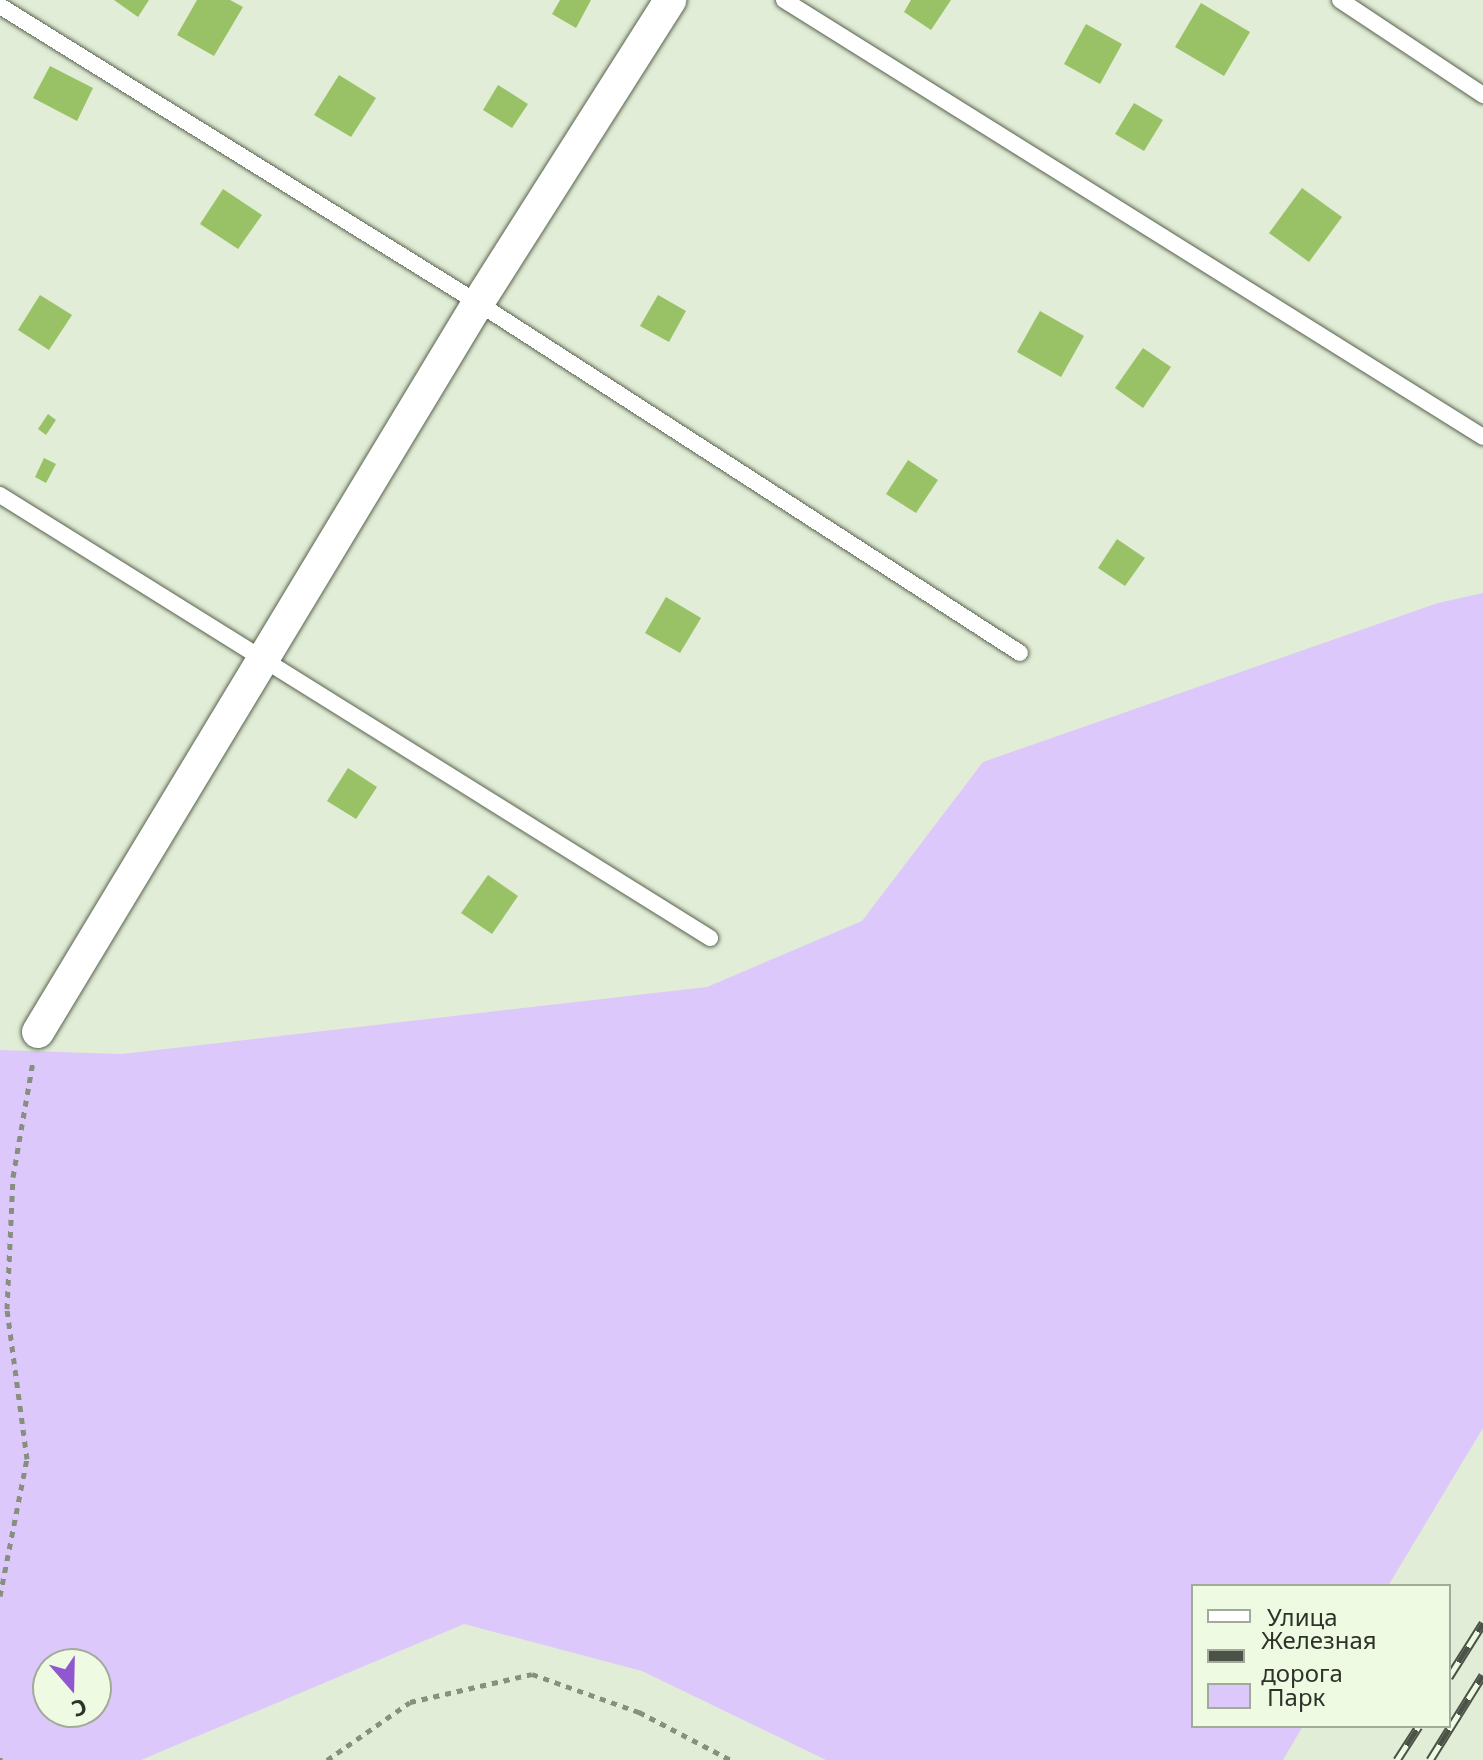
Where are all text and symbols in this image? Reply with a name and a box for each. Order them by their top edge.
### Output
legend [1191,1584,1451,1728]
text: Улица [1267,1600,1338,1633]
text: Железная дорога [1261,1623,1377,1689]
north arrow [32,1648,112,1728]
text: Парк [1267,1680,1325,1713]
text: С [68,1692,91,1725]

